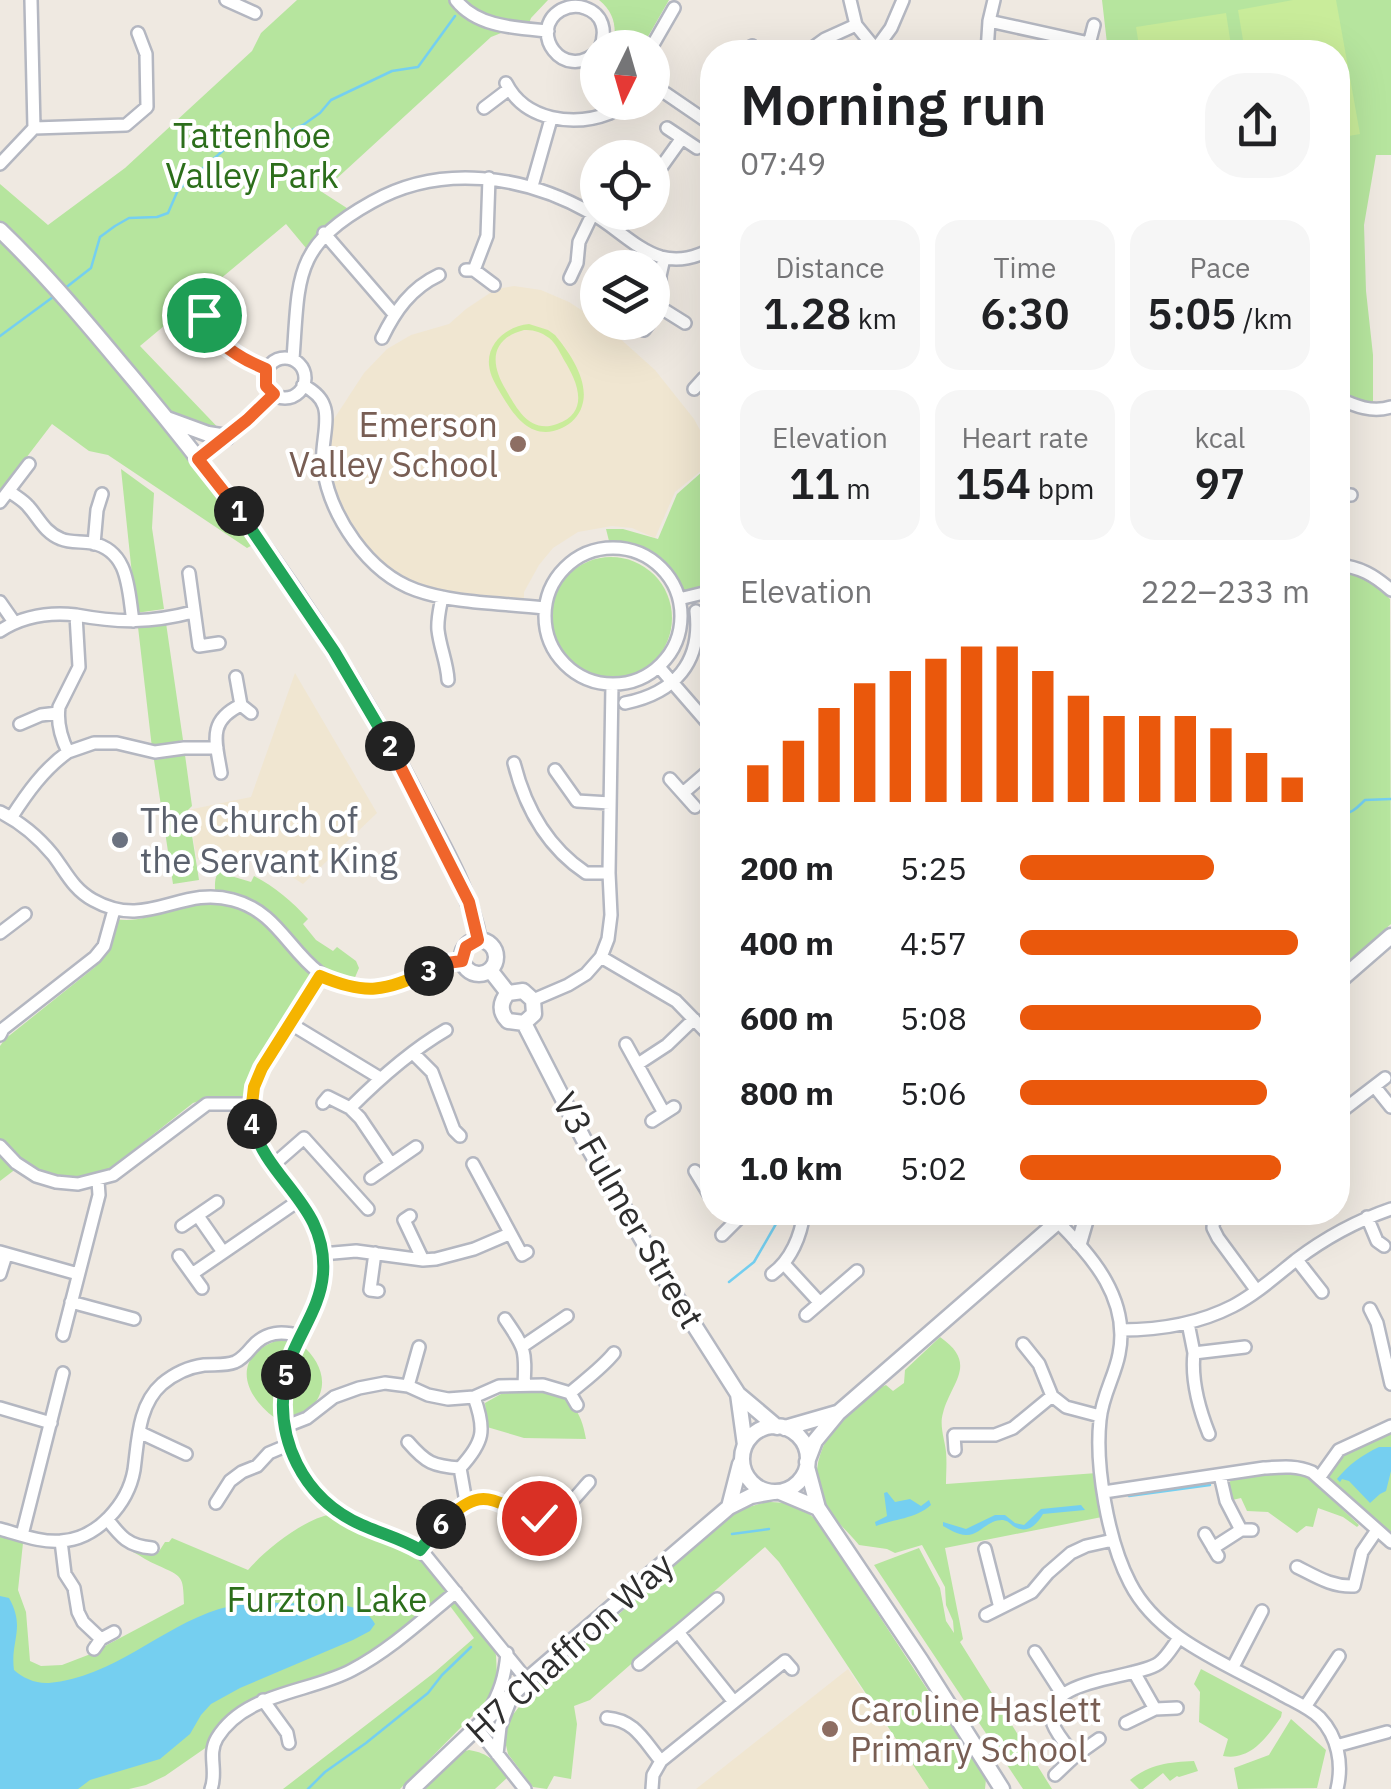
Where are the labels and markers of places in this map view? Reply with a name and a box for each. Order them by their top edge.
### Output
pin [162,273,247,358]
place label: Emerson Valley School [289,401,498,487]
marker: Emerson Valley School [507,433,529,455]
pin: 1 [214,486,264,536]
pin: 2 [365,721,415,771]
place label: The Church of the Servant King [140,797,398,883]
marker: The Church of the Servant King [109,829,131,851]
pin: 3 [404,946,454,996]
pin: 4 [227,1099,277,1149]
pin: 5 [261,1350,311,1400]
pin [497,1476,582,1561]
pin: 6 [416,1499,466,1549]
place label: Caroline Haslett Primary School [850,1686,1102,1772]
marker: Caroline Haslett Primary School [819,1718,841,1740]

